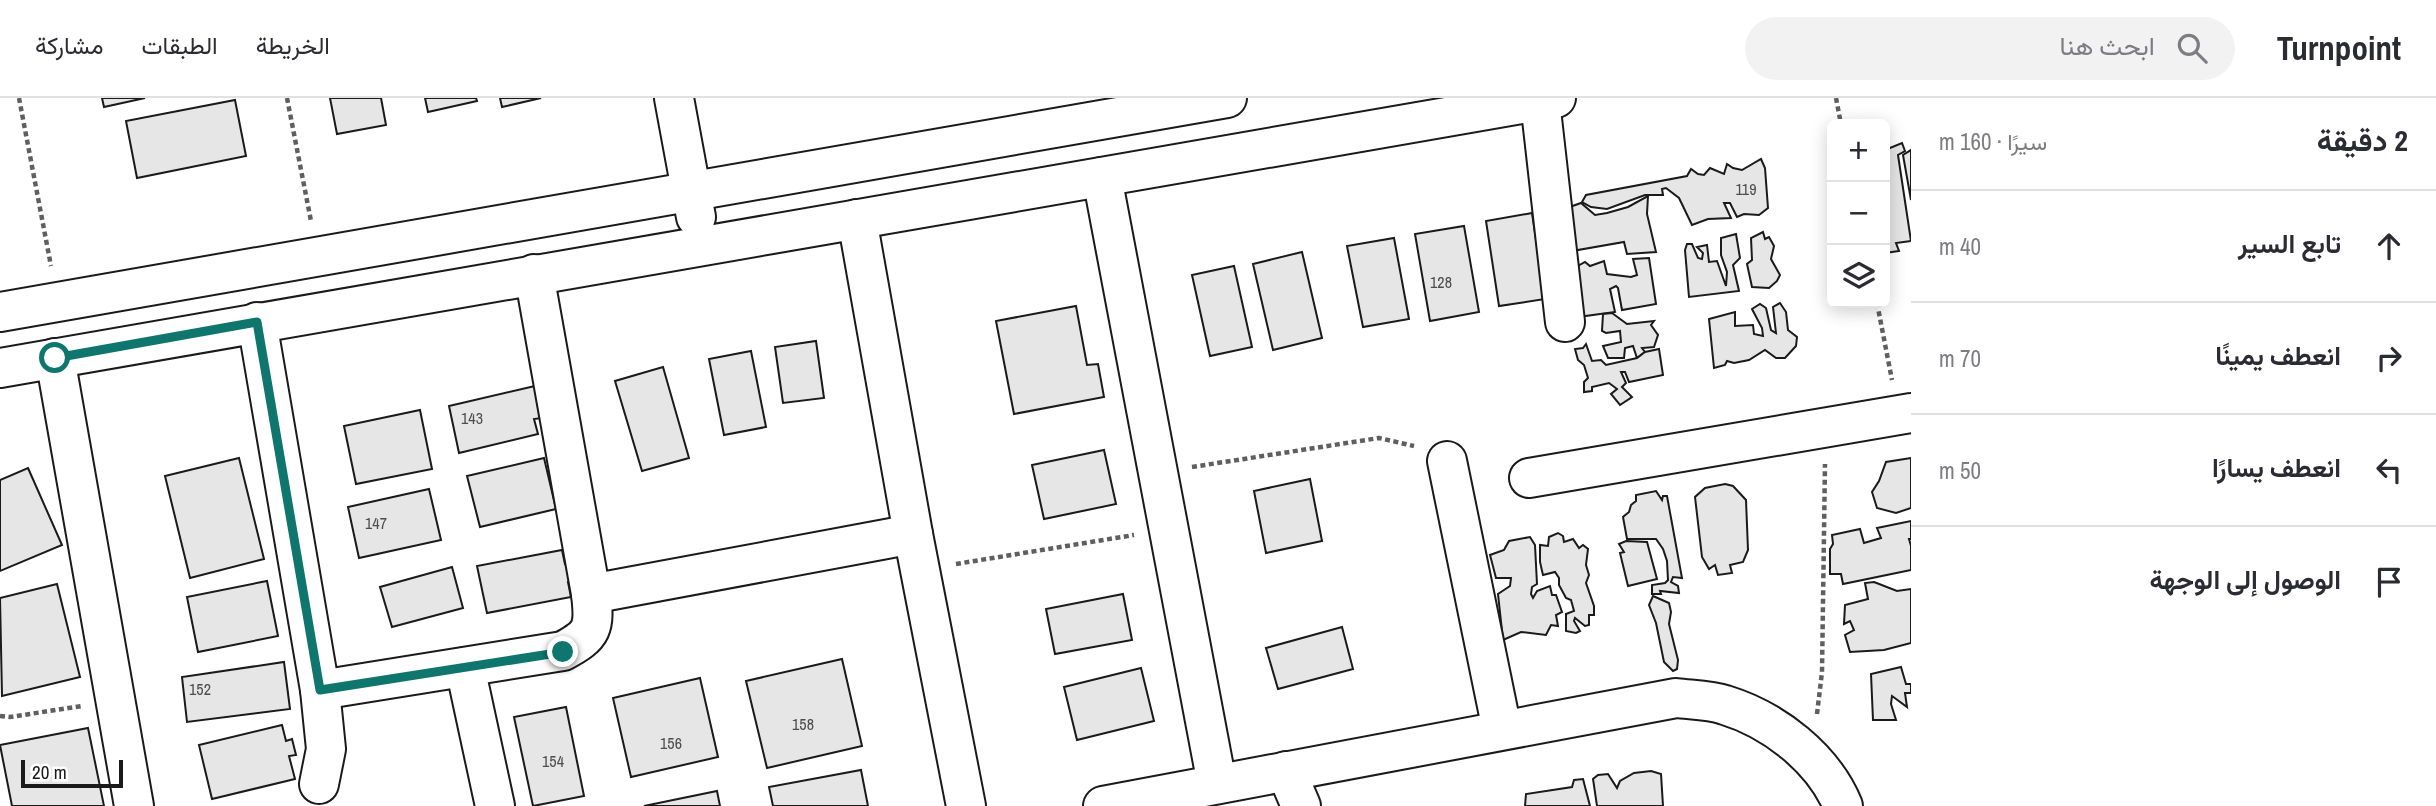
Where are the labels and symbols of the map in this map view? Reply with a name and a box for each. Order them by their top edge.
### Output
house number: 119 [1736,178,1756,200]
house number: 128 [1430,271,1452,293]
route start [39,342,70,373]
house number: 143 [461,407,483,429]
house number: 147 [365,512,387,534]
route end [547,636,578,667]
house number: 152 [189,678,211,700]
house number: 158 [792,713,814,735]
house number: 156 [660,732,682,754]
house number: 154 [542,750,564,772]
scale bar [21,757,122,789]

